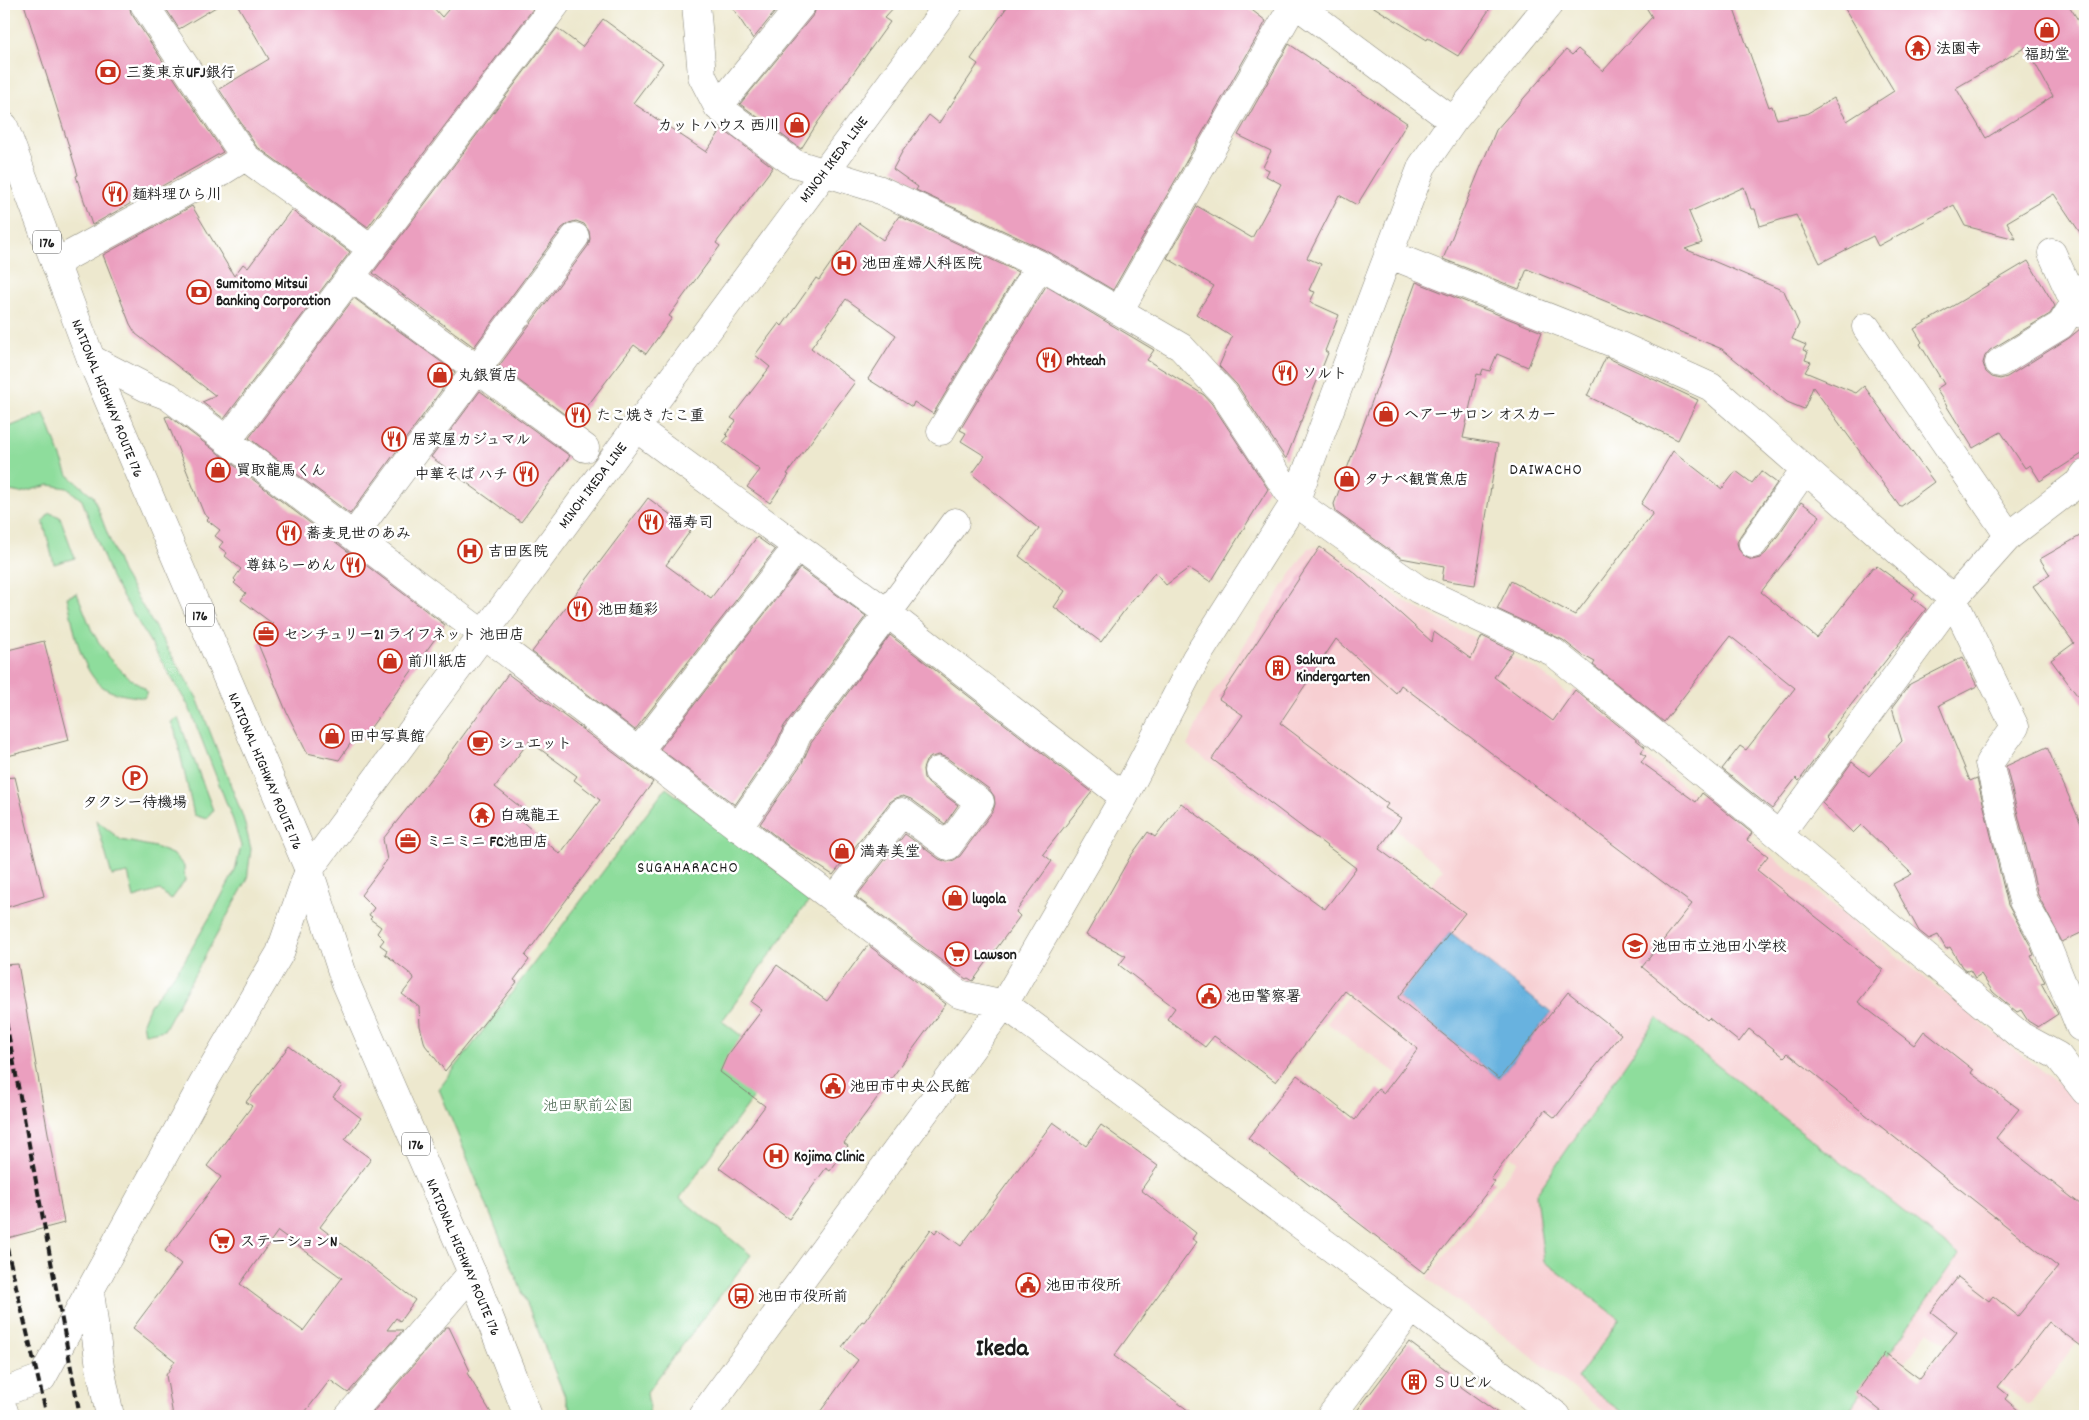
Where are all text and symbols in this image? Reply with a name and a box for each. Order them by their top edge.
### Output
shop icon: 福助堂 [2034,17,2060,43]
temple icon: 法園寺 [1905,35,1931,61]
place label: 法園寺 [1936,39,1981,61]
place label: 福助堂 [2024,45,2070,67]
bank icon: 三菱東京UFJ銀行 [95,59,121,85]
place label: 三菱東京UFJ銀行 [126,63,235,85]
shop icon: カットハウス 西川 [784,112,810,138]
street label: MINOH IKEDA LINE [795,112,875,208]
place label: カットハウス 西川 [657,116,780,138]
restaurant icon: 麺料理ひら川 [102,181,128,207]
place label: 麺料理ひら川 [132,185,222,207]
road number: 176 [33,230,61,253]
hospital icon: 池田産婦人科医院 [831,250,857,276]
place label: 池田産婦人科医院 [862,254,982,276]
place label: Sumitomo Mitsui Banking Corporation [216,274,331,313]
bank icon: Sumitomo Mitsui Banking Corporation [186,279,212,305]
street label: NATIONAL HIGHWAY ROUTE 176 [64,316,148,481]
restaurant icon: Phteah [1036,347,1062,373]
place label: Phteah [1066,351,1106,373]
restaurant icon: ソルト [1272,360,1298,386]
shop icon: 丸銀質店 [427,362,453,388]
place label: ソルト [1302,364,1347,386]
place label: 丸銀質店 [458,366,518,388]
shop icon: ヘアーサロン オスカー [1373,401,1399,427]
restaurant icon: たこ焼き たこ重 [565,402,591,428]
place label: ヘアーサロン オスカー [1404,405,1557,427]
place label: たこ焼き たこ重 [596,406,704,428]
restaurant icon: 居菜屋カジュマル [381,426,407,452]
place label: 居菜屋カジュマル [412,430,531,452]
street label: MINOH IKEDA LINE [554,438,634,534]
shop icon: 買取龍馬くん [205,457,231,483]
district label: DAIWACHO [1509,459,1583,482]
place label: 買取龍馬くん [236,461,326,483]
restaurant icon: 中華そば ハチ [513,461,539,487]
place label: 中華そば ハチ [415,465,508,487]
shop icon: タナベ観賞魚店 [1334,466,1360,492]
place label: タナベ観賞魚店 [1364,470,1469,492]
restaurant icon: 福寿司 [638,509,664,535]
place label: 福寿司 [668,513,713,535]
restaurant icon: 蕎麦見世のあみ [276,520,302,546]
place label: 蕎麦見世のあみ [306,524,411,546]
hospital icon: 吉田医院 [457,538,483,564]
place label: 吉田医院 [488,542,548,564]
restaurant icon: 尊鉢らーめん [340,552,366,578]
place label: 尊鉢らーめん [246,556,336,578]
restaurant icon: 池田麺彩 [567,596,593,622]
place label: 池田麺彩 [598,600,658,622]
road number: 176 [186,604,214,626]
office icon: センチュリー21 ライフネット 池田店 [253,621,279,647]
place label: センチュリー21 ライフネット 池田店 [284,625,525,647]
shop icon: 前川紙店 [377,648,403,674]
place label: Sakura Kindergarten [1296,650,1370,689]
place label: 前川紙店 [408,652,468,674]
building icon: Sakura Kindergarten [1265,655,1291,681]
street label: NATIONAL HIGHWAY ROUTE 176 [221,690,307,854]
shop icon: 田中写真館 [319,723,345,749]
place label: 田中写真館 [350,727,425,749]
cafe icon: シュエット [467,730,493,756]
place label: シュエット [498,734,572,756]
parking icon: タクシー待機場 [122,765,148,791]
place label: タクシー待機場 [83,793,187,815]
temple icon: 白魂龍王 [469,802,495,828]
place label: 白魂龍王 [500,806,560,828]
office icon: ミニミニ FC池田店 [395,828,421,854]
place label: ミニミニ FC池田店 [426,832,549,854]
shop icon: 満寿美堂 [829,838,855,864]
place label: 満寿美堂 [860,842,920,864]
district label: SUGAHARACHO [637,857,739,880]
shop icon: lugola [942,885,968,911]
place label: lugola [972,889,1007,911]
school or university icon: 池田市立池田小学校 [1622,933,1648,959]
place label: 池田市立池田小学校 [1652,937,1787,959]
supermarket icon: Lawson [944,941,970,967]
place label: Lawson [974,945,1017,967]
public building icon: 池田警察署 [1196,983,1222,1009]
place label: 池田警察署 [1226,987,1301,1009]
public building icon: 池田市中央公民館 [820,1073,846,1099]
place label: 池田市中央公民館 [850,1077,970,1099]
park label: 池田駅前公園 [543,1096,633,1118]
road number: 176 [402,1132,430,1156]
hospital icon: Kojima Clinic [763,1143,789,1169]
place label: Kojima Clinic [794,1147,865,1169]
street label: NATIONAL HIGHWAY ROUTE 176 [419,1176,505,1340]
supermarket icon: ステーションN [209,1228,235,1254]
place label: ステーションN [240,1232,337,1254]
public building icon: 池田市役所 [1015,1272,1041,1298]
place label: 池田市役所 [1046,1276,1121,1298]
bus stop icon: 池田市役所前 [728,1283,754,1309]
place label: 池田市役所前 [758,1287,848,1309]
district label: Ikeda [976,1332,1029,1368]
building icon: ＳＵビル [1401,1369,1427,1395]
place label: ＳＵビル [1432,1373,1492,1395]

